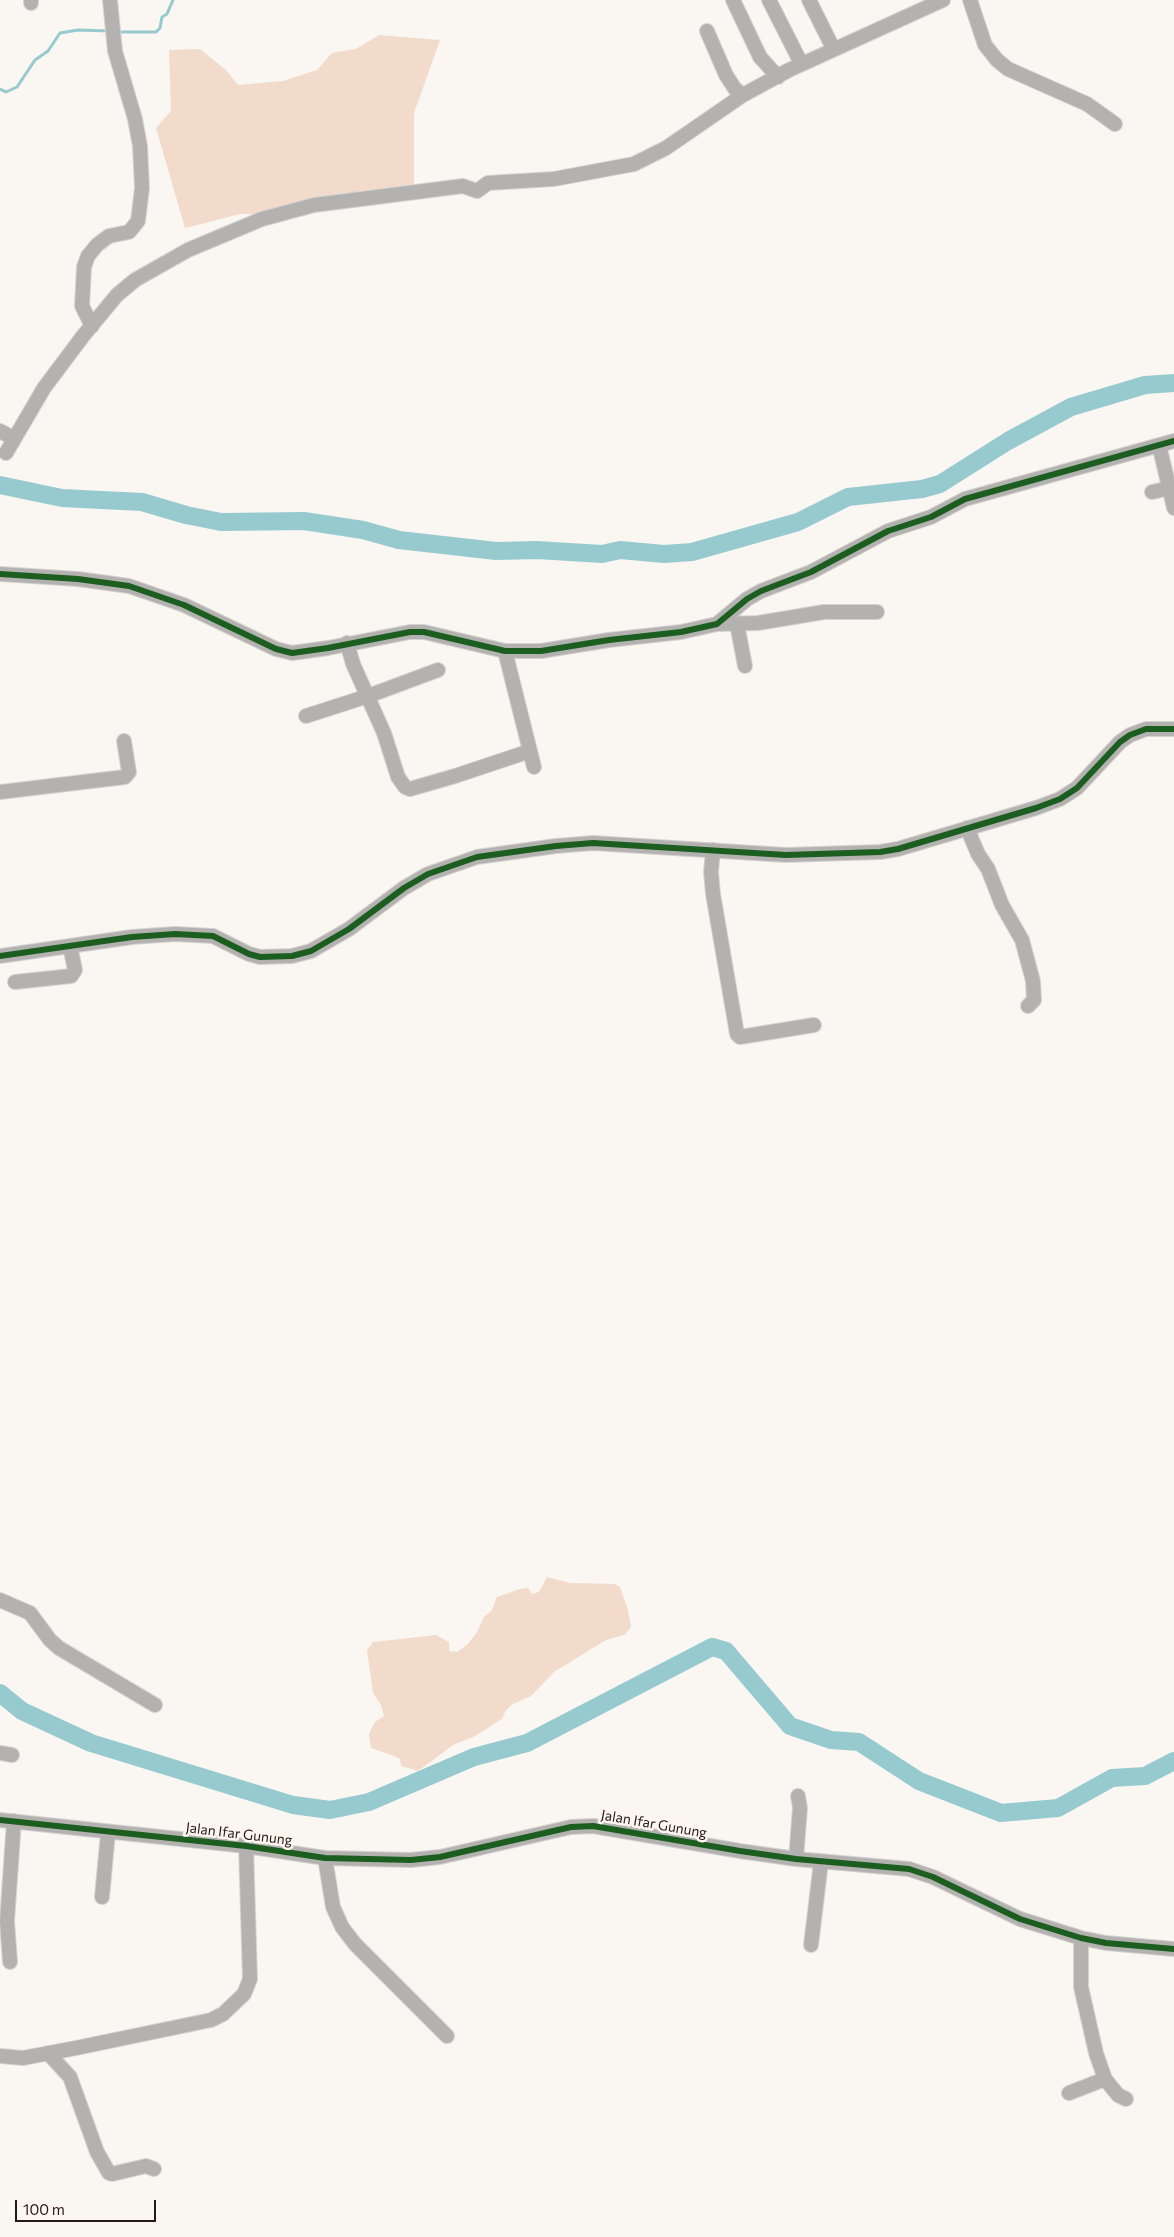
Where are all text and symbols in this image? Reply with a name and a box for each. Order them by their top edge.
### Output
street label: Jalan Ifar Gunung [600,1806,708,1842]
street label: Jalan Ifar Gunung [185,1819,293,1849]
scale bar [18,2190,159,2222]
text: 100 m [23,2200,65,2218]

